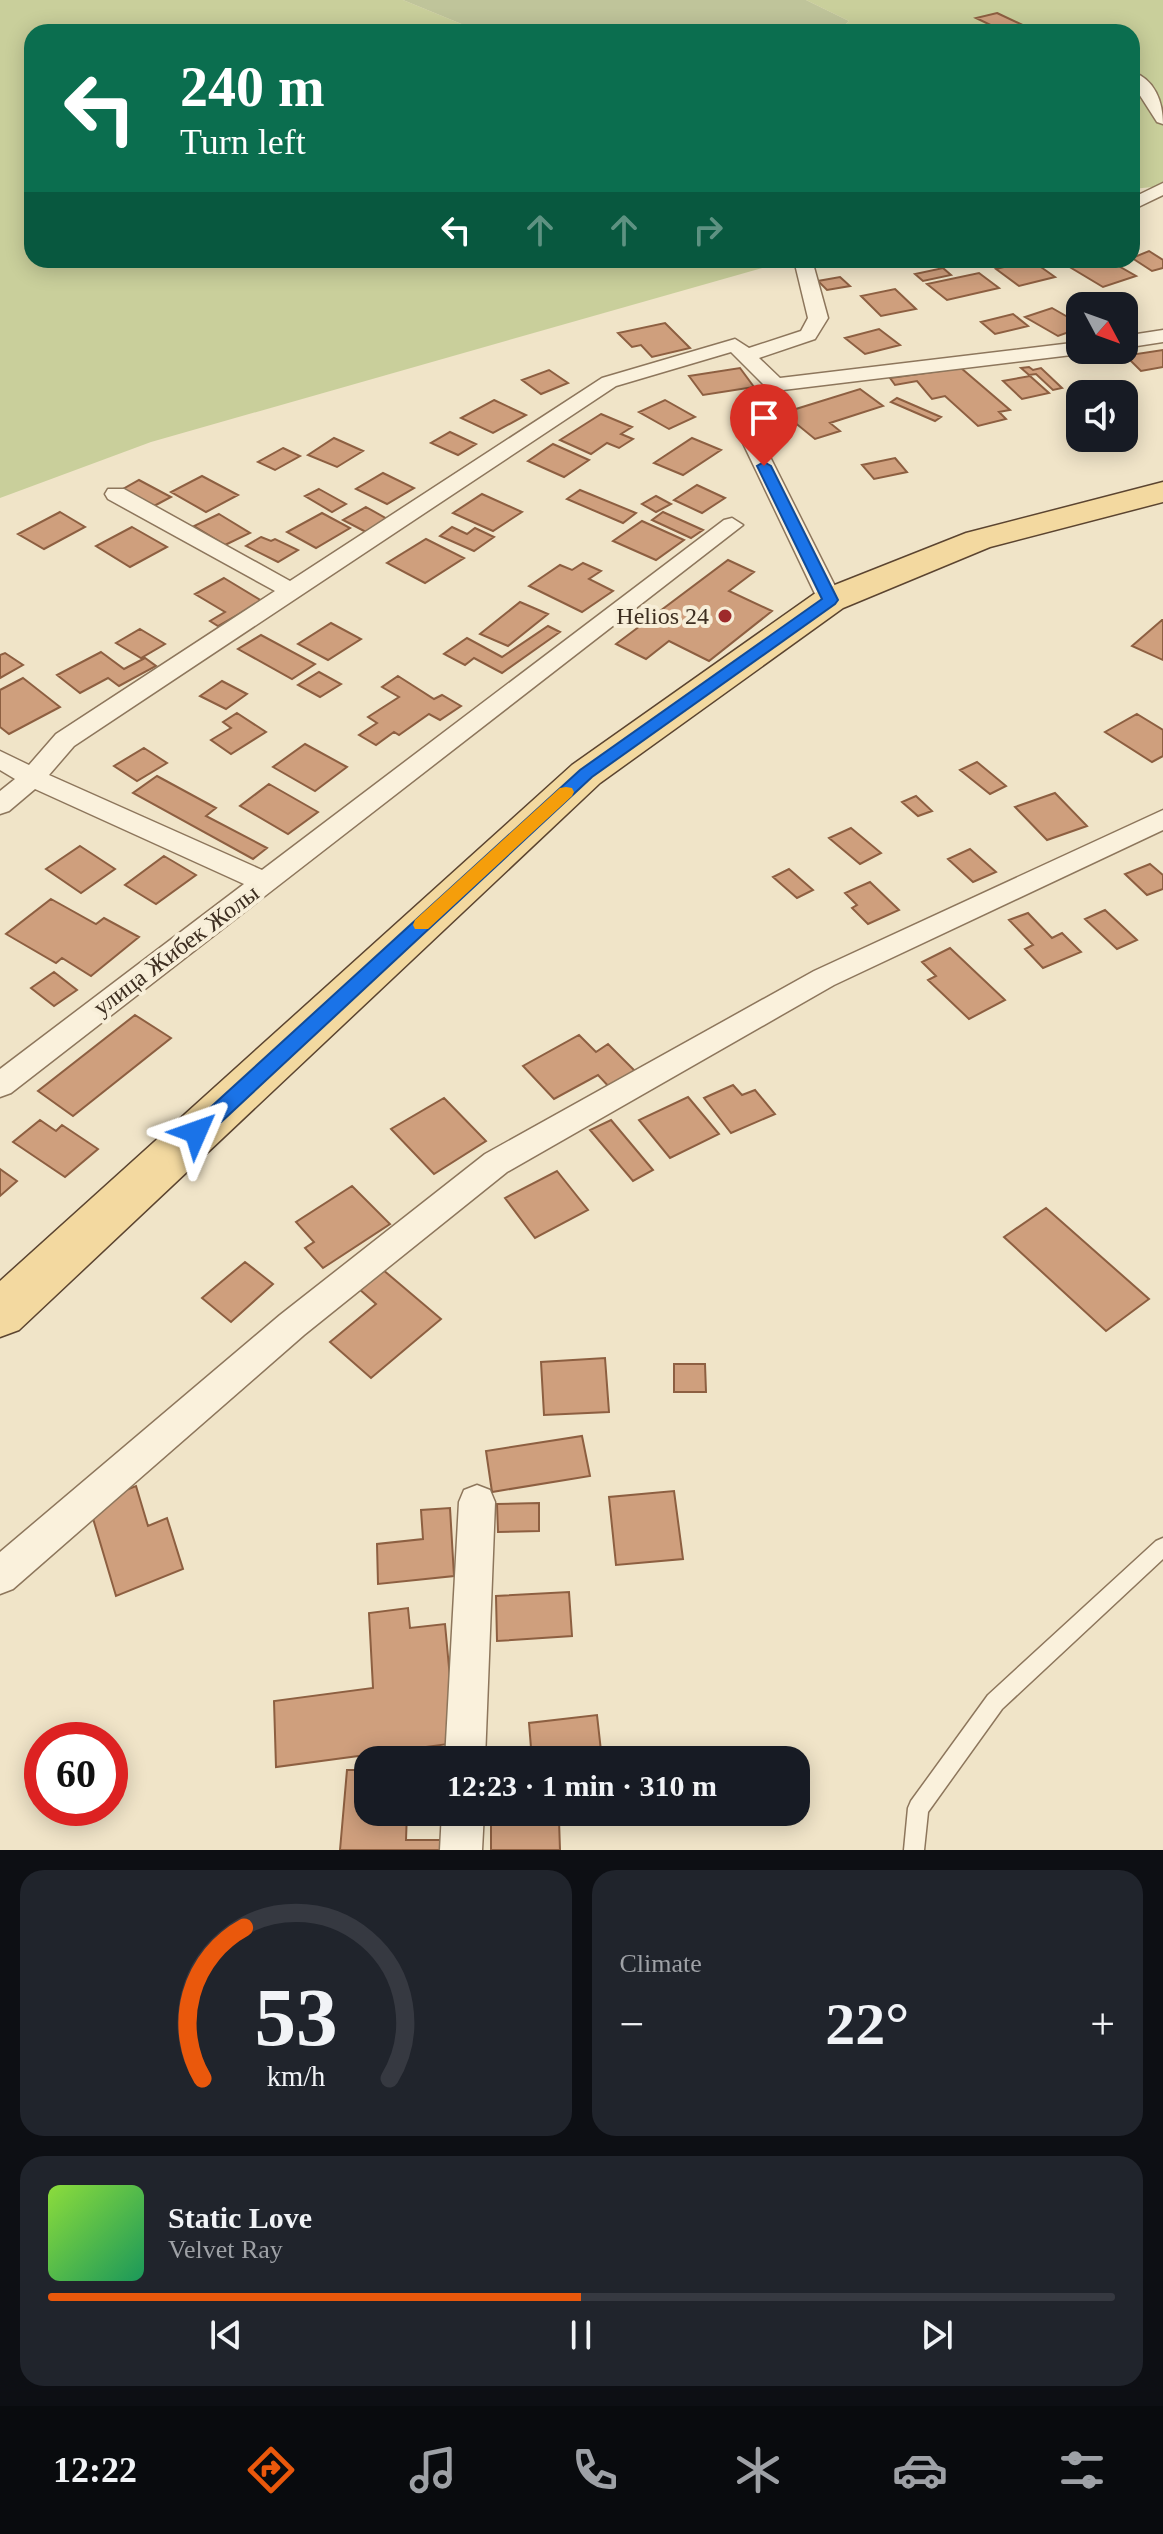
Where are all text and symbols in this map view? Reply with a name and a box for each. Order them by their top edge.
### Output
icon: left [48,56,152,160]
text: 240 m [180,56,325,118]
text: Turn left [180,122,306,162]
icon: left [434,208,478,252]
icon: ahead [518,208,562,252]
icon: ahead [602,208,646,252]
icon: right [686,208,730,252]
north arrow [1066,292,1138,364]
map controls [1066,292,1138,452]
button: sound [1066,380,1138,452]
pin [730,384,798,466]
icon: arrive [742,396,786,440]
place label: Helios 24 [616,603,709,629]
marker: Helios 24 [716,607,734,625]
street label: улица Жибек Жолы [88,879,264,1021]
position arrow [154,1090,238,1174]
speed limit sign: 60 [24,1722,128,1826]
text: 12:23 · 1 min · 310 m [447,1769,717,1802]
text: Climate [620,1949,702,1978]
text: 53 [254,1971,337,2063]
text: 22° [825,1991,909,2057]
text: − [620,2000,644,2049]
text: + [1090,2000,1115,2049]
text: km/h [266,2061,325,2092]
text: Static Love [168,2201,312,2234]
text: Velvet Ray [168,2235,283,2264]
icon: previous [204,2313,248,2357]
icon: pause [559,2313,603,2357]
icon: next [915,2313,959,2357]
icon: directions [243,2442,299,2498]
icon: music [405,2442,461,2498]
icon: phone [567,2442,623,2498]
icon: climate [730,2442,786,2498]
icon: car [892,2442,948,2498]
icon: filters [1054,2442,1110,2498]
text: 12:22 [53,2450,137,2490]

